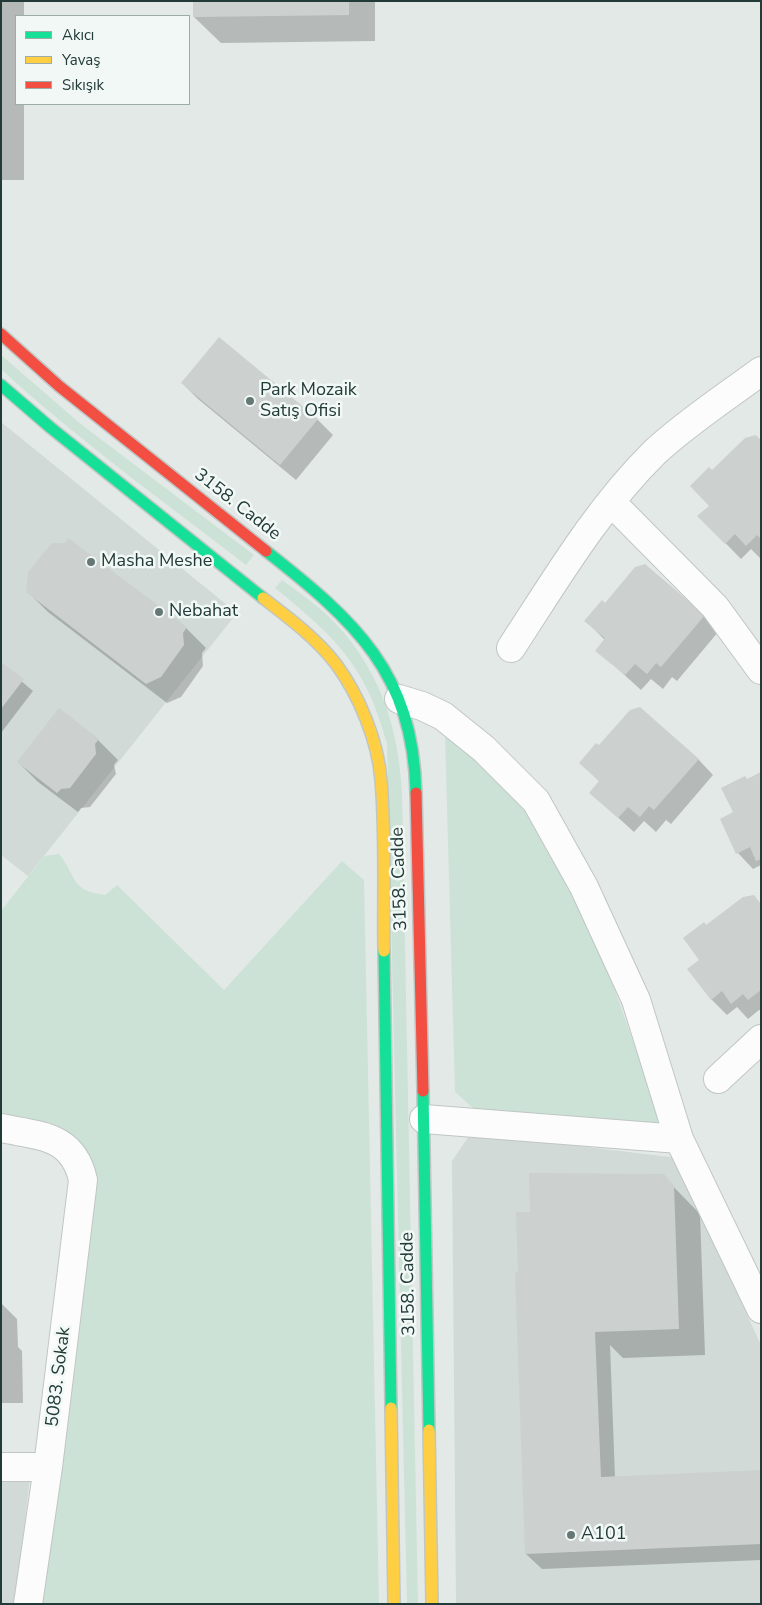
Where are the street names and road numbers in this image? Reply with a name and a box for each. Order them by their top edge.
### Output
street label: 3158. Cadde [189,465,285,545]
street label: 3158. Cadde [387,827,413,931]
street label: 3158. Cadde [397,1232,421,1336]
street label: 5083. Sokak [42,1326,76,1428]

